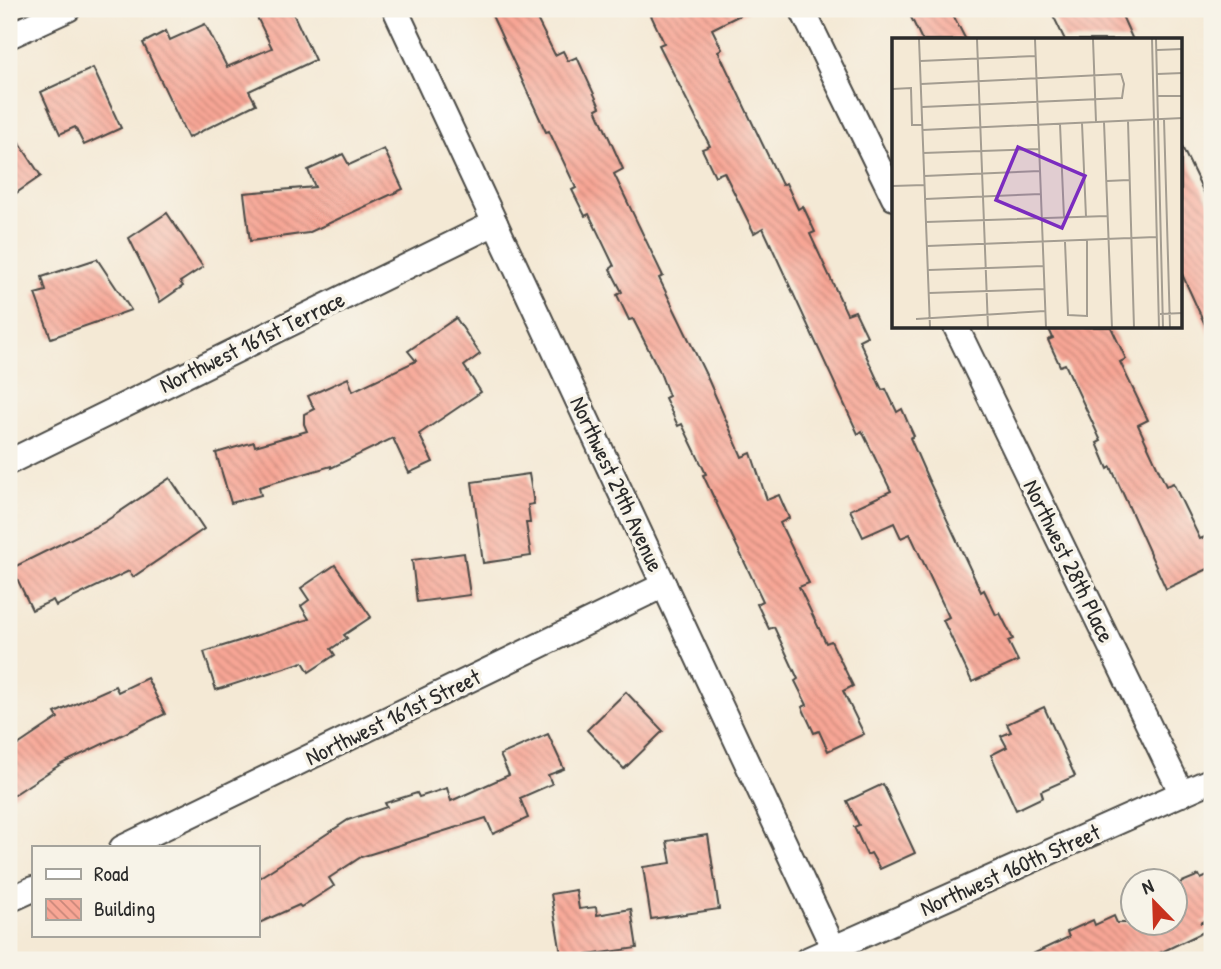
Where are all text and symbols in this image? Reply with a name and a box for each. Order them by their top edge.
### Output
inset map [892,38,1182,329]
street label: Northwest 161st Terrace [154,283,350,400]
street label: Northwest 29th Avenue [563,391,672,577]
street label: Northwest 28th Place [1017,474,1122,647]
street label: Northwest 161st Street [300,660,487,772]
street label: Northwest 160th Street [915,815,1106,923]
legend [32,846,259,937]
text: Road [94,859,128,888]
north arrow [1120,867,1190,937]
text: N [1138,872,1157,900]
text: Building [94,894,155,923]

